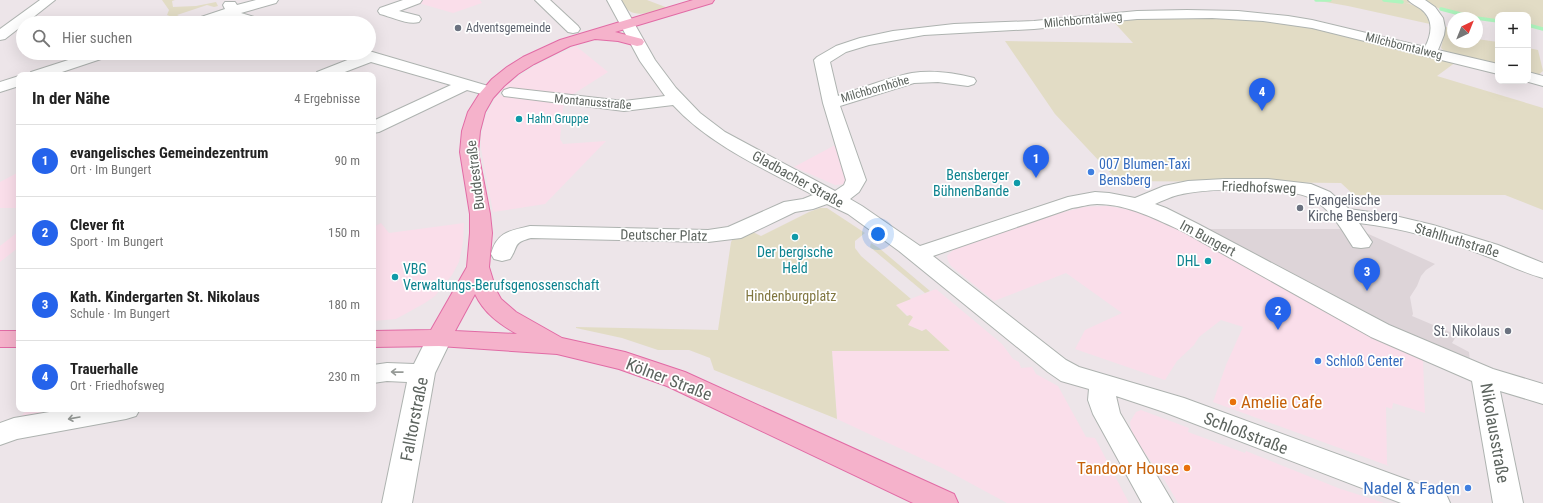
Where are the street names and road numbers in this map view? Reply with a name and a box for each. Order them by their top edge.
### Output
street label: Milchborntalweg [1043,10,1123,30]
street label: Milchborntalweg [1364,30,1444,62]
street label: Milchbornhöhe [839,72,911,105]
street label: Montanusstraße [554,92,633,112]
street label: Buddestraße [463,139,487,211]
street label: Gladbacher Straße [750,147,847,211]
street label: Friedhofsweg [1221,178,1297,196]
street label: Im Bungert [1177,217,1239,259]
street label: Stahlhuthstraße [1413,220,1502,261]
street label: Deutscher Platz [620,226,708,244]
street label: Kölner Straße [623,353,715,405]
street label: Falltorstraße [396,375,432,463]
street label: Nikolausstraße [1476,381,1514,485]
street label: Schloßstraße [1201,408,1291,458]

